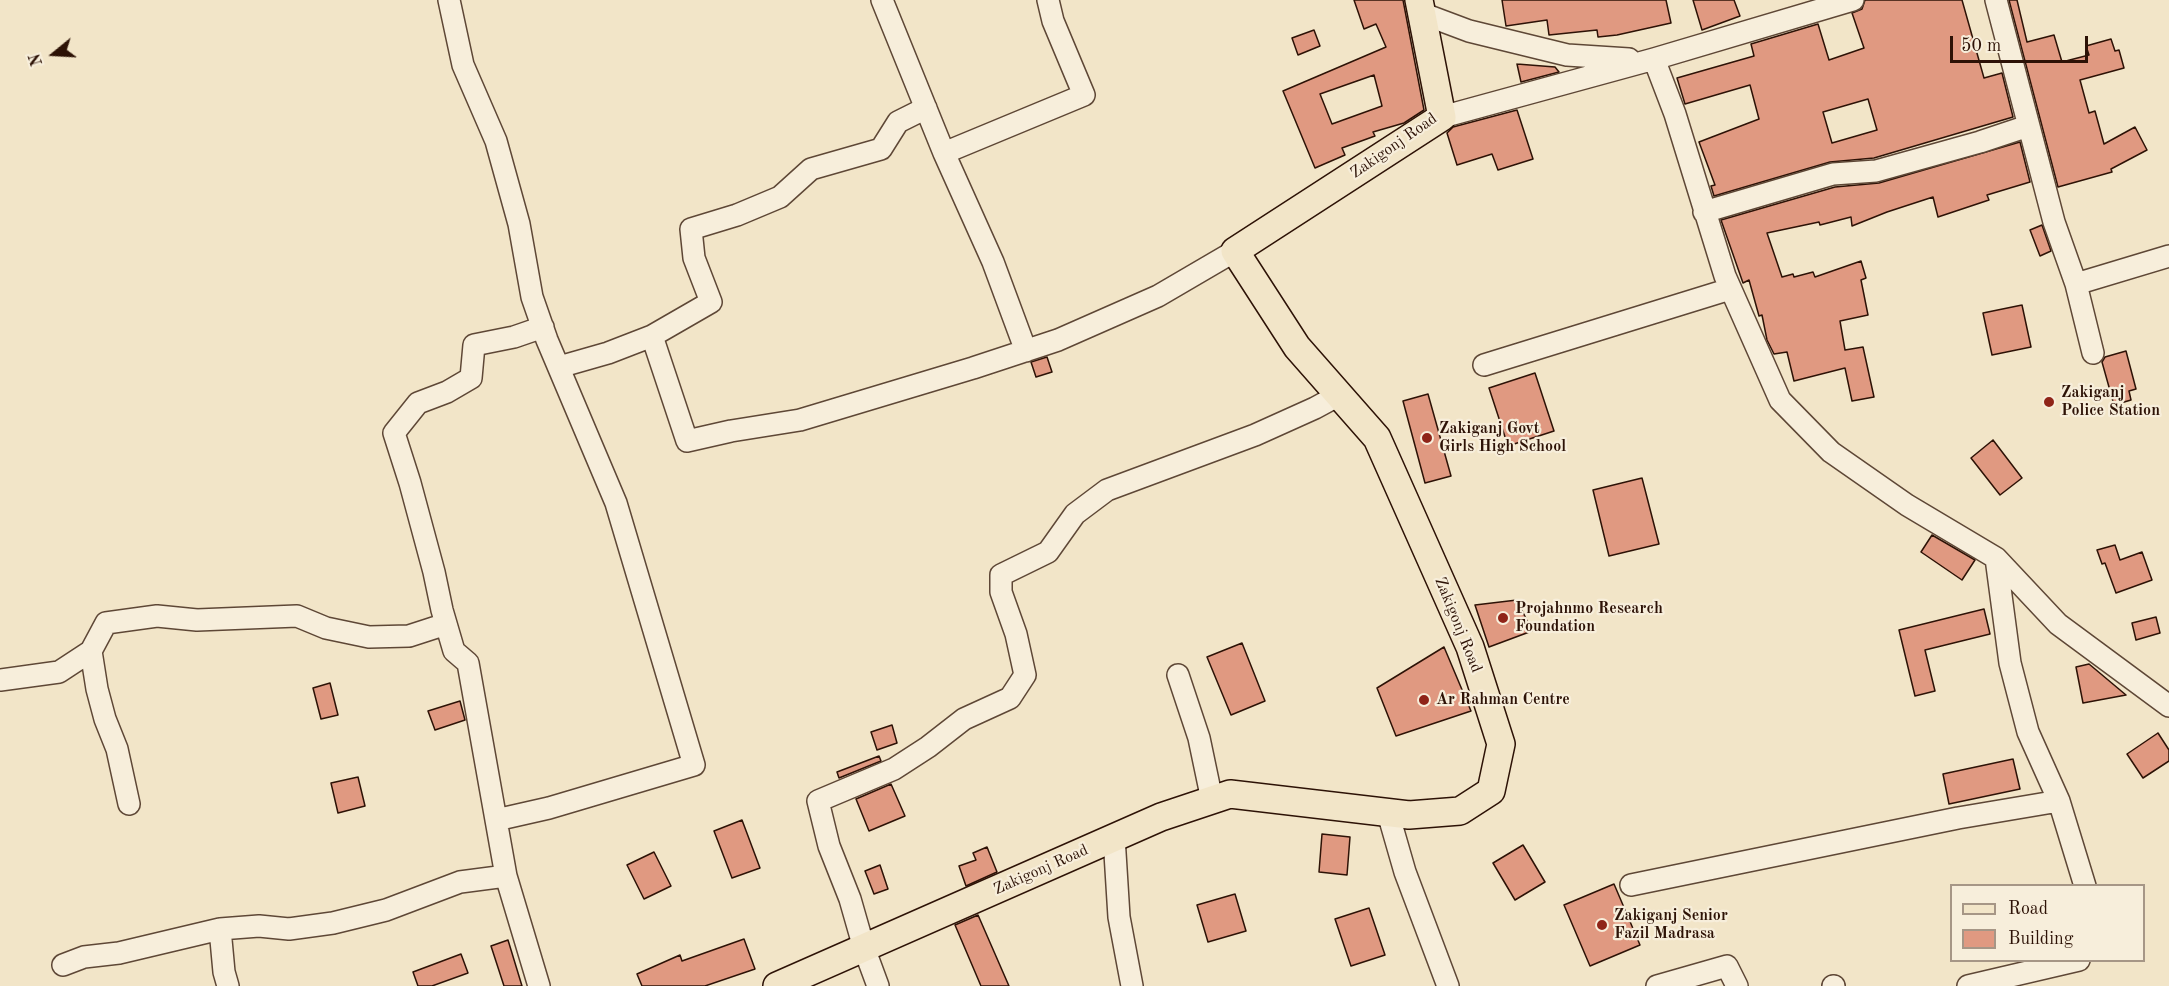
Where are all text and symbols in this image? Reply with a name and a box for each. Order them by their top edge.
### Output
north arrow [24,24,84,84]
scale bar [1953,24,2091,62]
text: 50 m [1961,37,2001,55]
text: N [27,51,46,68]
street label: Zakigonj Road [1347,109,1441,183]
place label: Zakiganj Police Station [2061,383,2160,421]
marker: Zakiganj Police Station [2042,395,2056,409]
place label: Zakiganj Govt Girls High School [1439,419,1566,457]
marker: Zakiganj Govt Girls High School [1420,431,1434,445]
street label: Zakigonj Road [1430,574,1486,676]
place label: Projahnmo Research Foundation [1515,599,1663,637]
marker: Projahnmo Research Foundation [1496,611,1510,625]
place label: Ar Rahman Centre [1436,690,1570,710]
marker: Ar Rahman Centre [1417,693,1431,707]
street label: Zakigonj Road [991,841,1091,899]
legend [1950,884,2145,962]
text: Road [2008,900,2048,918]
place label: Zakiganj Senior Fazil Madrasa [1614,906,1728,944]
marker: Zakiganj Senior Fazil Madrasa [1595,918,1609,932]
text: Building [2008,930,2073,948]

